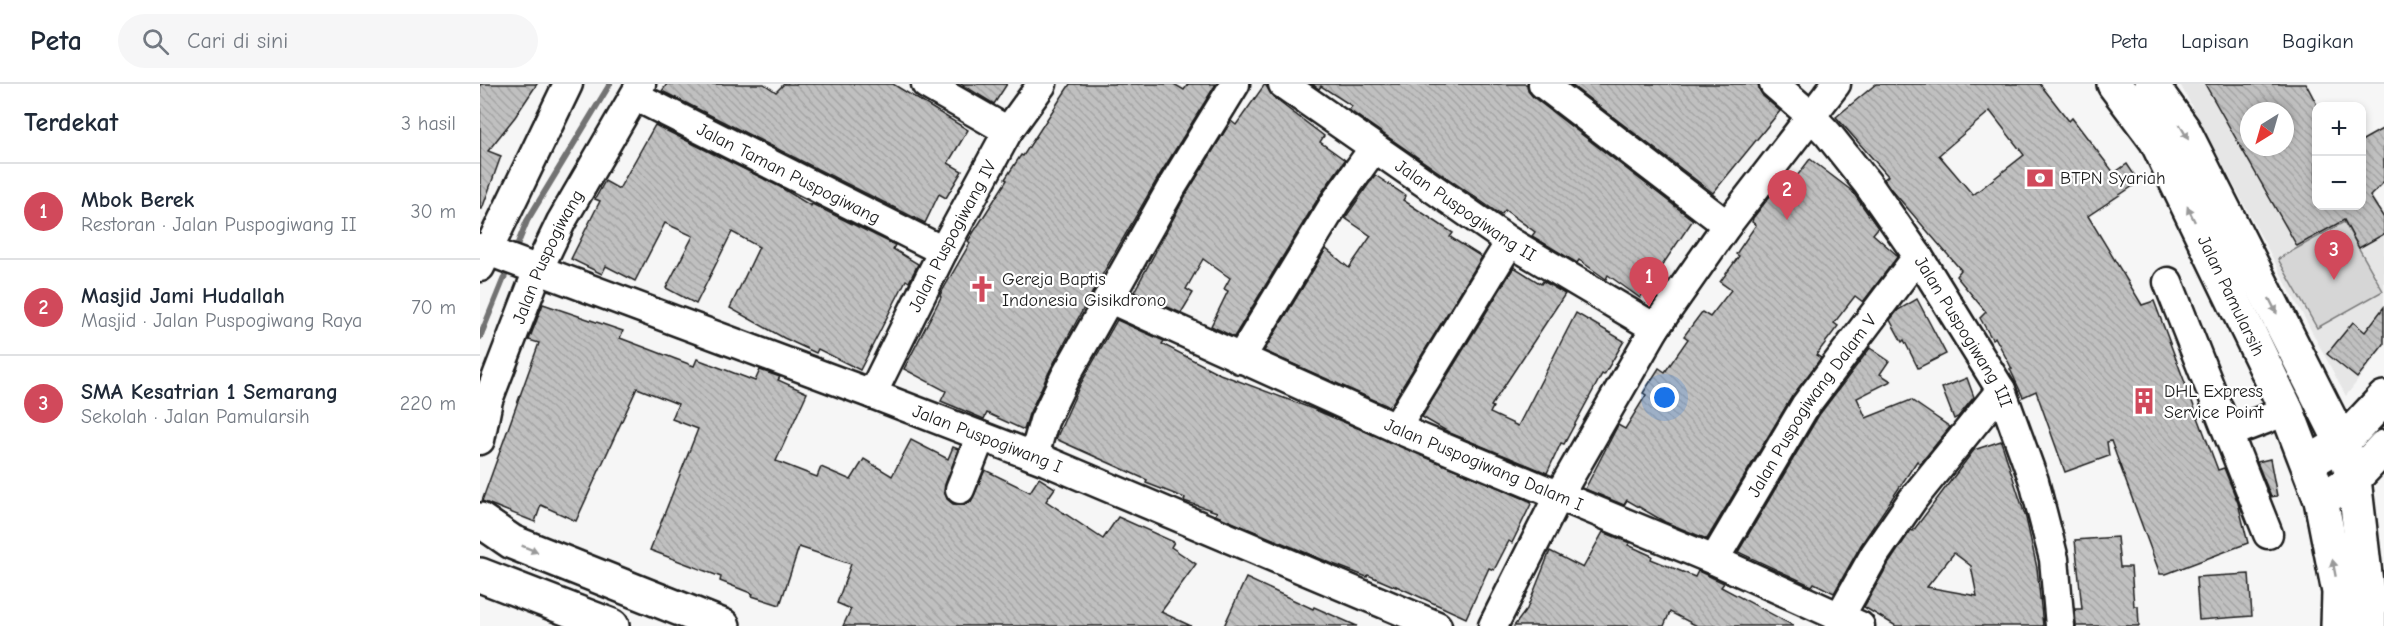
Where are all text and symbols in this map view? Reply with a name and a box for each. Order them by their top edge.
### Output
search box [118,14,538,68]
text: Peta [30,25,82,57]
icon: search [139,25,172,58]
text: Cari di sini [187,28,288,54]
text: Peta [2110,29,2148,53]
text: Lapisan [2181,29,2249,53]
text: Bagikan [2282,29,2354,53]
north arrow [2240,102,2294,156]
map controls [2312,102,2366,210]
button: + [2312,102,2366,156]
text: Terdekat [24,108,118,138]
text: 3 hasil [401,112,456,135]
street label: Jalan Taman Puspogiwang [693,119,884,229]
one-way arrow [2178,124,2189,140]
street label: Jalan Puspogiwang II [1391,155,1539,266]
button: − [2312,156,2366,210]
street label: Jalan Puspogiwang IV [904,157,1001,316]
bank icon: BTPN Syariah [2025,163,2055,193]
place label: BTPN Syariah [2060,168,2166,189]
pin: 2 [1768,170,1806,220]
street label: Jalan Puspogiwang [508,186,588,327]
text: Mbok Berek [81,187,194,213]
text: 1 [40,200,47,223]
text: 30 m [410,200,456,223]
one-way arrow [2187,205,2196,222]
text: Restoran · Jalan Puspogiwang II [81,213,356,236]
pin: 3 [2314,230,2354,280]
street label: Jalan Pamularsih [2193,232,2269,360]
street label: Jalan Puspogiwang III [1910,253,2016,410]
pin: 1 [1630,258,1668,307]
place label: Gereja Baptis Indonesia Gisikdrono [1002,269,1166,311]
church icon: Gereja Baptis Indonesia Gisikdrono [967,274,997,304]
text: Masjid Jami Hudallah [81,283,285,309]
text: 2 [39,296,48,319]
text: 70 m [411,296,456,319]
one-way arrow [2268,297,2278,314]
text: Masjid · Jalan Puspogiwang Raya [81,309,362,332]
street label: Jalan Puspogiwang Dalam V [1744,310,1881,501]
text: SMA Kesatrian 1 Semarang [81,379,338,405]
place label: DHL Express Service Point [2164,381,2264,423]
your location [1650,383,1679,412]
building icon: DHL Express Service Point [2129,386,2159,416]
text: 3 [39,392,48,415]
text: 220 m [400,392,456,415]
street label: Jalan Puspogiwang I [909,401,1065,478]
text: Sekolah · Jalan Pamularsih [81,405,310,428]
street label: Jalan Puspogiwang Dalam I [1381,414,1586,515]
one-way arrow [522,544,540,554]
one-way arrow [2329,558,2338,577]

